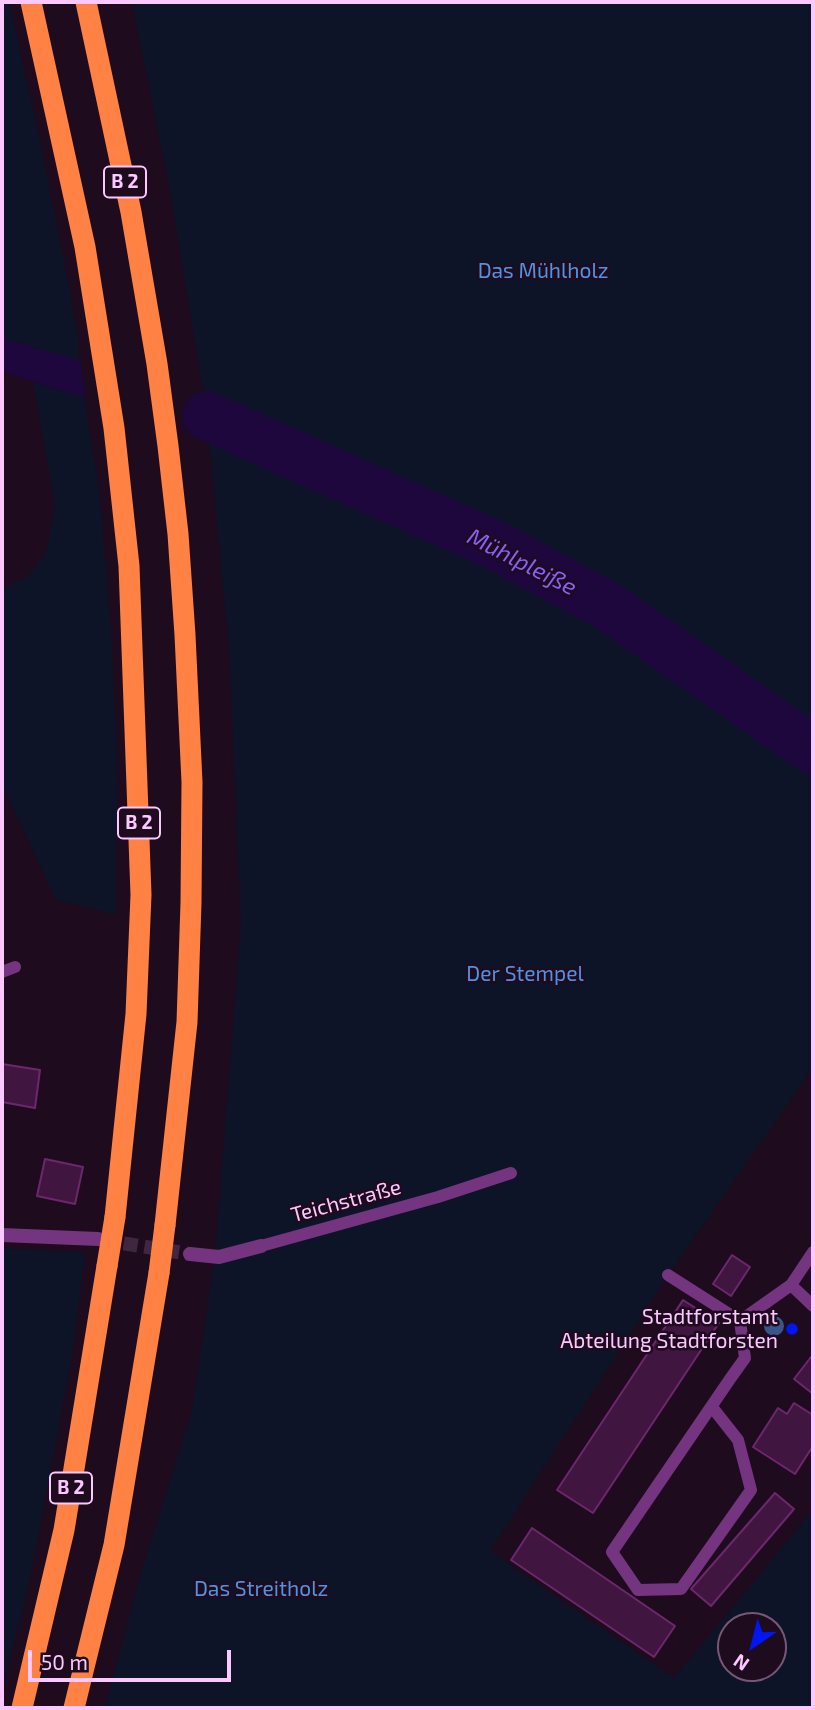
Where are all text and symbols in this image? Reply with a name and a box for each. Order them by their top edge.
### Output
road number: B 2 [104,166,146,198]
park label: Das Mühlholz [478,258,608,284]
water label: Mühlpleiße [463,523,581,601]
road number: B 2 [118,808,160,838]
park label: Der Stempel [466,961,584,987]
street label: Teichstraße [288,1174,404,1228]
place label: Stadtforstamt Abteilung Stadtforsten [560,1304,778,1354]
marker: Stadtforstamt Abteilung Stadtforsten [784,1321,800,1337]
road number: B 2 [50,1472,92,1504]
park label: Das Streitholz [194,1576,328,1602]
north arrow [717,1612,787,1682]
scale bar [32,1636,234,1680]
text: 50 m [41,1649,88,1674]
text: N [729,1650,753,1676]

